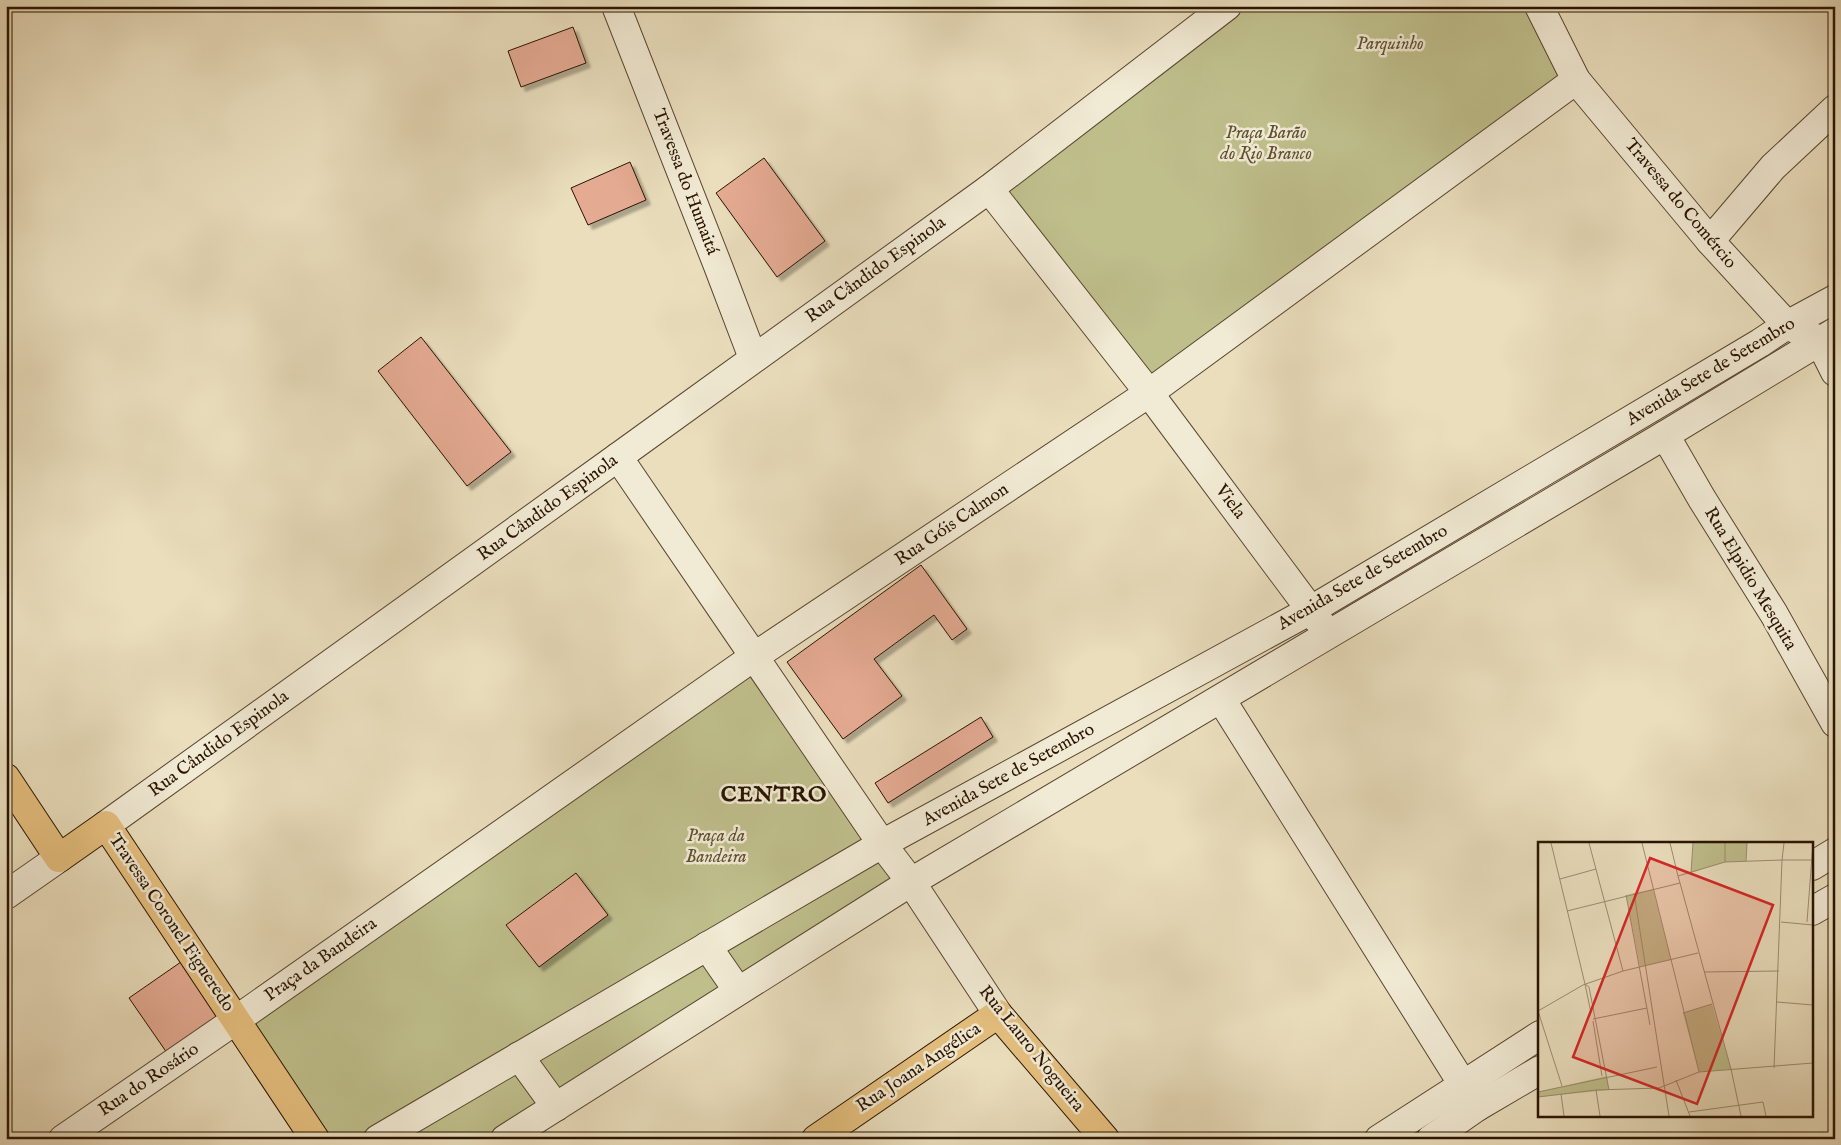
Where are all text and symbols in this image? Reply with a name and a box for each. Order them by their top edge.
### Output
park label: Parquinho [1356,33,1424,56]
street label: Travessa do Humaitá [647,106,724,258]
park label: Praça Barão do Rio Branco [1219,122,1312,166]
street label: Travessa do Comércio [1619,134,1741,274]
street label: Rua Cândido Espinola [801,211,951,329]
street label: Avenida Sete de Setembro [1622,312,1800,432]
street label: Rua Cândido Espinola [473,449,623,567]
street label: Rua Góis Calmon [891,478,1014,572]
street label: Viela [1209,479,1251,524]
street label: Rua Elpidio Mesquita [1698,503,1802,655]
street label: Avenida Sete de Setembro [1273,520,1453,637]
street label: Rua Cândido Espinola [144,685,294,803]
street label: Avenida Sete de Setembro [918,718,1099,832]
district label: CENTRO [721,781,827,809]
park label: Praça da Bandeira [685,825,747,869]
street label: Travessa Coronel Figueredo [103,830,239,1017]
inset map [1538,842,1814,1118]
street label: Praça da Bandeira [260,913,382,1007]
street label: Rua Lauro Nogueira [973,981,1089,1117]
street label: Rua Joana Angélica [852,1018,986,1118]
street label: Rua do Rosário [94,1038,204,1122]

